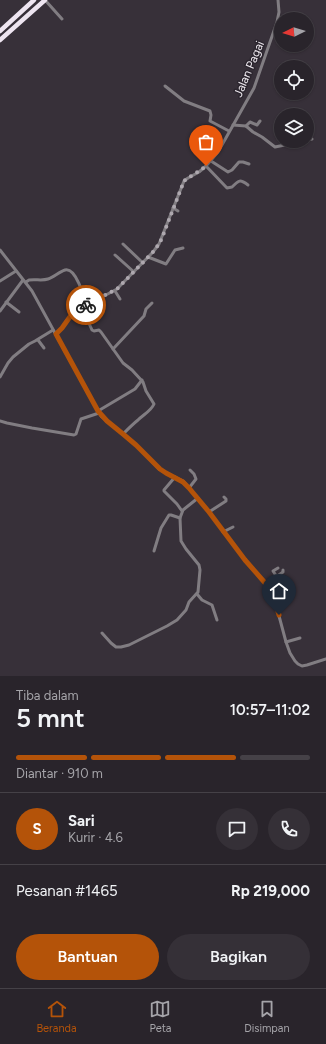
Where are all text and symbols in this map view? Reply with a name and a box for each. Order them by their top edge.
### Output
north arrow [274,12,314,52]
map controls [274,12,314,148]
street label: Jalan Pagai [231,39,267,99]
button: locate [274,60,314,100]
button: layers [274,108,314,148]
pin [189,125,223,166]
icon: bag [195,131,217,153]
courier [66,285,106,325]
icon: bike [75,294,97,316]
pin [262,574,296,615]
icon: home [268,580,290,602]
text: Tiba dalam [16,688,78,703]
text: 10:57–11:02 [230,701,310,719]
text: 5 mnt [16,702,85,734]
text: Diantar · 910 m [16,766,103,781]
button: chat [216,808,258,850]
button: phone [268,808,310,850]
text: Sari [68,812,95,830]
text: S [32,820,42,838]
text: Kurir · 4.6 [68,830,123,845]
text: Pesanan #1465 [16,882,118,900]
text: Rp 219,000 [231,882,310,900]
button: Bantuan [16,934,159,980]
button: Bagikan [167,934,310,980]
tab: Beranda [36,998,77,1035]
tab: Peta [149,998,171,1035]
tab: Disimpan [244,998,290,1035]

